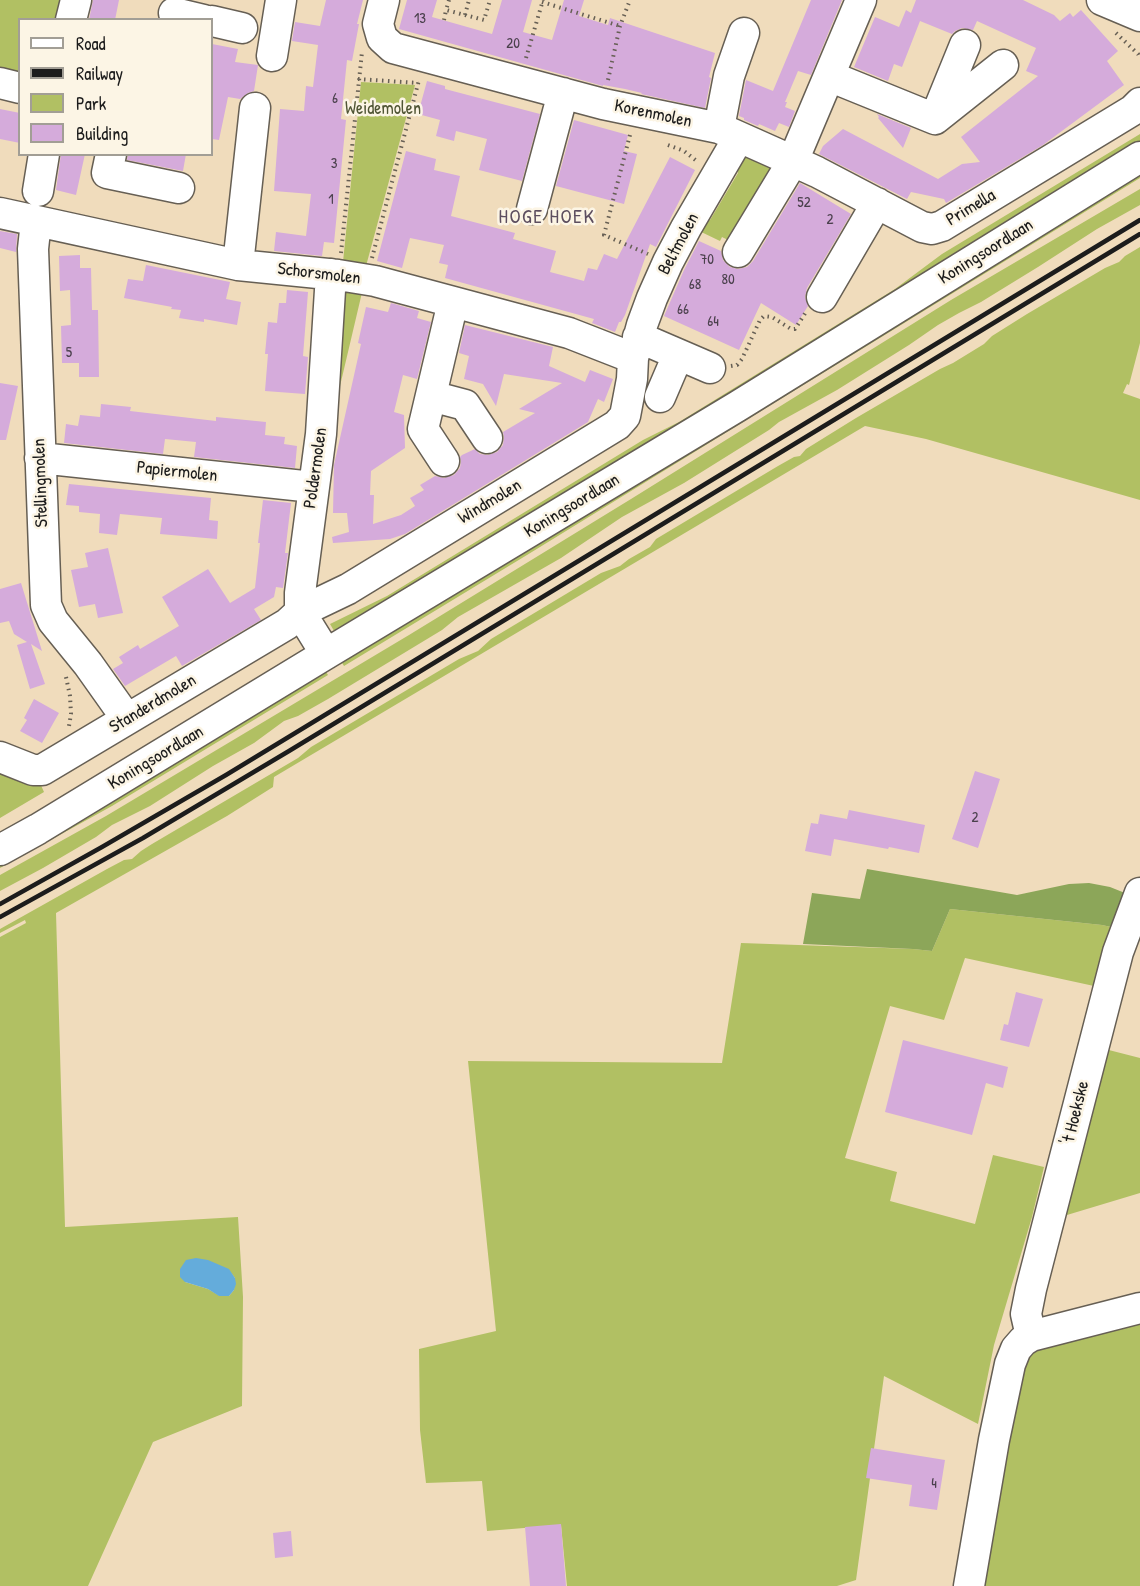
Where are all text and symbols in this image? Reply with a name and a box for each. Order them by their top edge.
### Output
house number: 13 [414,10,426,28]
legend [18,18,213,156]
text: Road [76,31,106,56]
house number: 20 [506,35,520,53]
text: Railway [76,61,123,86]
house number: 6 [332,90,338,108]
text: Park [76,91,106,116]
street label: Korenmolen [612,95,694,133]
park label: Weidemolen [345,98,421,120]
text: Building [76,121,128,146]
house number: 3 [331,155,337,173]
street label: Primella [942,185,1000,231]
house number: 1 [328,191,334,209]
house number: 52 [797,194,811,212]
district label: HOGE HOEK [499,206,595,230]
street label: Beltmolen [654,209,704,279]
house number: 2 [826,211,834,229]
street label: Koningsoordlaan [935,214,1037,290]
house number: 70 [700,251,714,269]
street label: Schorsmolen [276,258,362,290]
house number: 80 [721,271,735,289]
house number: 68 [689,276,701,294]
house number: 66 [677,301,689,319]
house number: 64 [707,313,719,331]
house number: 5 [66,344,72,362]
street label: Poldermolen [300,426,332,510]
street label: Stellingmolen [29,438,53,528]
street label: Papiermolen [136,457,218,487]
street label: Koningsoordlaan [520,469,624,543]
street label: Windmolen [454,475,526,529]
street label: Standerdmolen [106,670,200,738]
street label: Koningsoordlaan [104,721,208,795]
house number: 2 [971,809,979,827]
street label: 't Hoekske [1058,1079,1094,1147]
house number: 4 [931,1475,937,1493]

